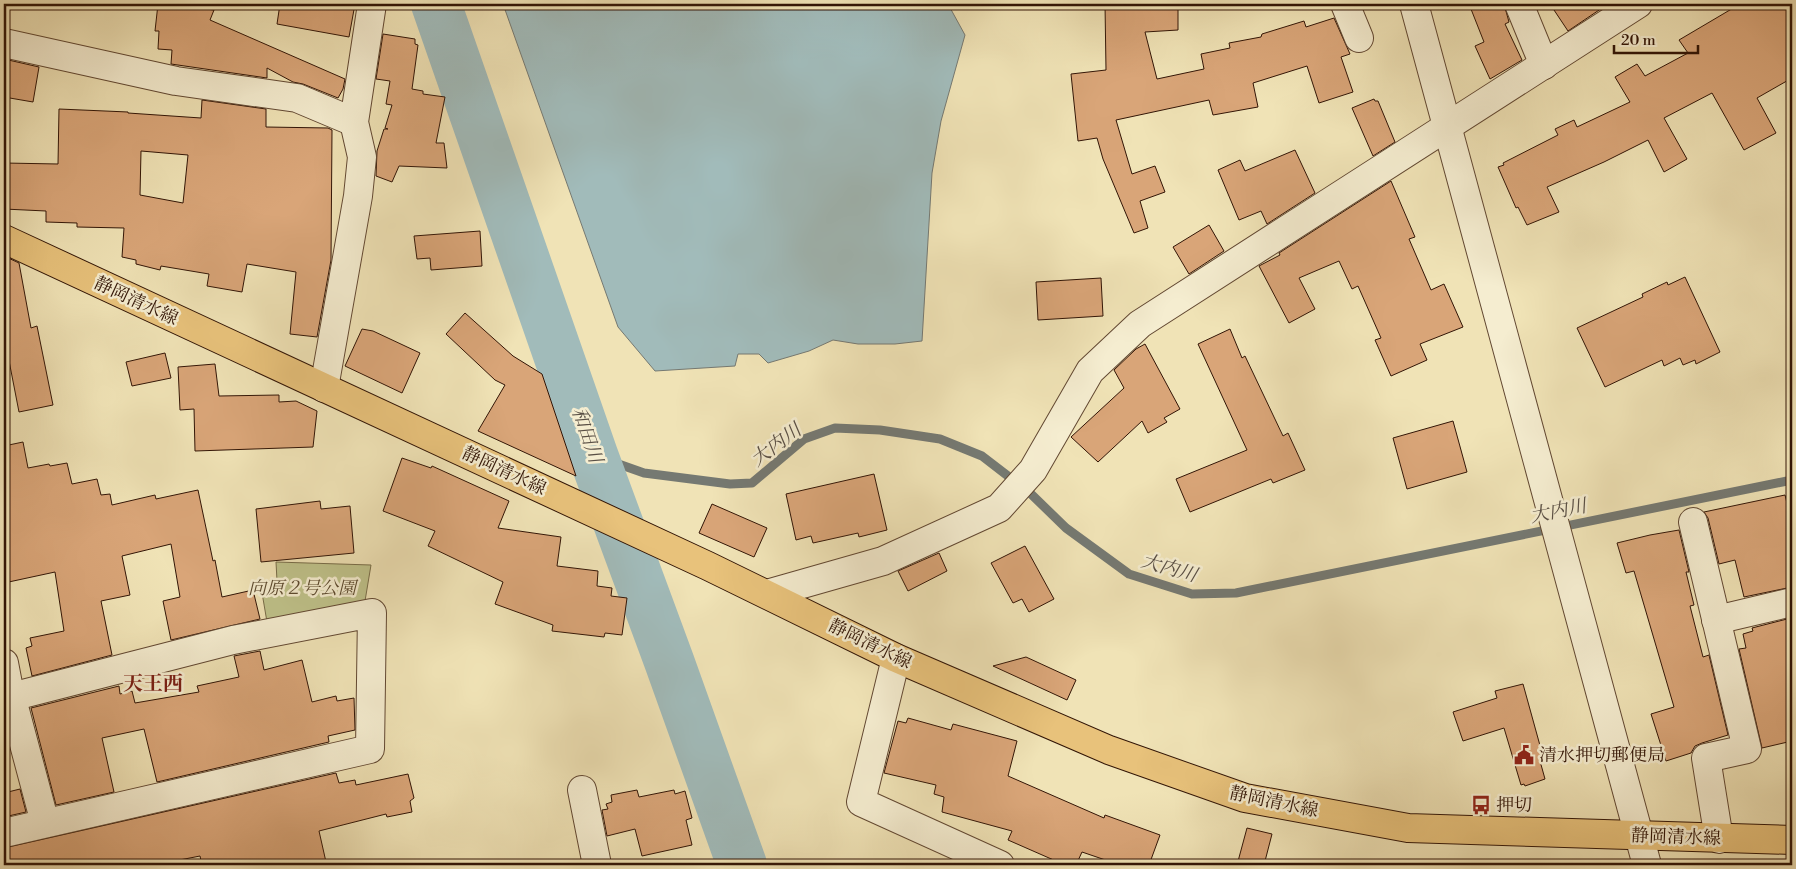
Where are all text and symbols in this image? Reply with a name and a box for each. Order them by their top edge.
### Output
scale bar [1614,22,1697,54]
text: 20 m [1621,31,1656,50]
street label: 静岡清水線 [90,272,182,330]
water label: 和田川 [566,404,608,468]
water label: 大内川 [746,417,808,472]
street label: 静岡清水線 [458,442,550,500]
water label: 大内川 [1528,493,1590,528]
water label: 大内川 [1138,549,1202,588]
park label: 向原２号公園 [248,577,359,600]
street label: 静岡清水線 [825,614,915,674]
district label: 天王西 [123,672,183,697]
public building icon: 清水押切郵便局 [1513,744,1535,766]
place label: 清水押切郵便局 [1539,744,1665,767]
street label: 静岡清水線 [1228,781,1320,823]
bus stop icon: 押切 [1470,794,1492,816]
place label: 押切 [1496,794,1532,817]
street label: 静岡清水線 [1631,824,1721,850]

